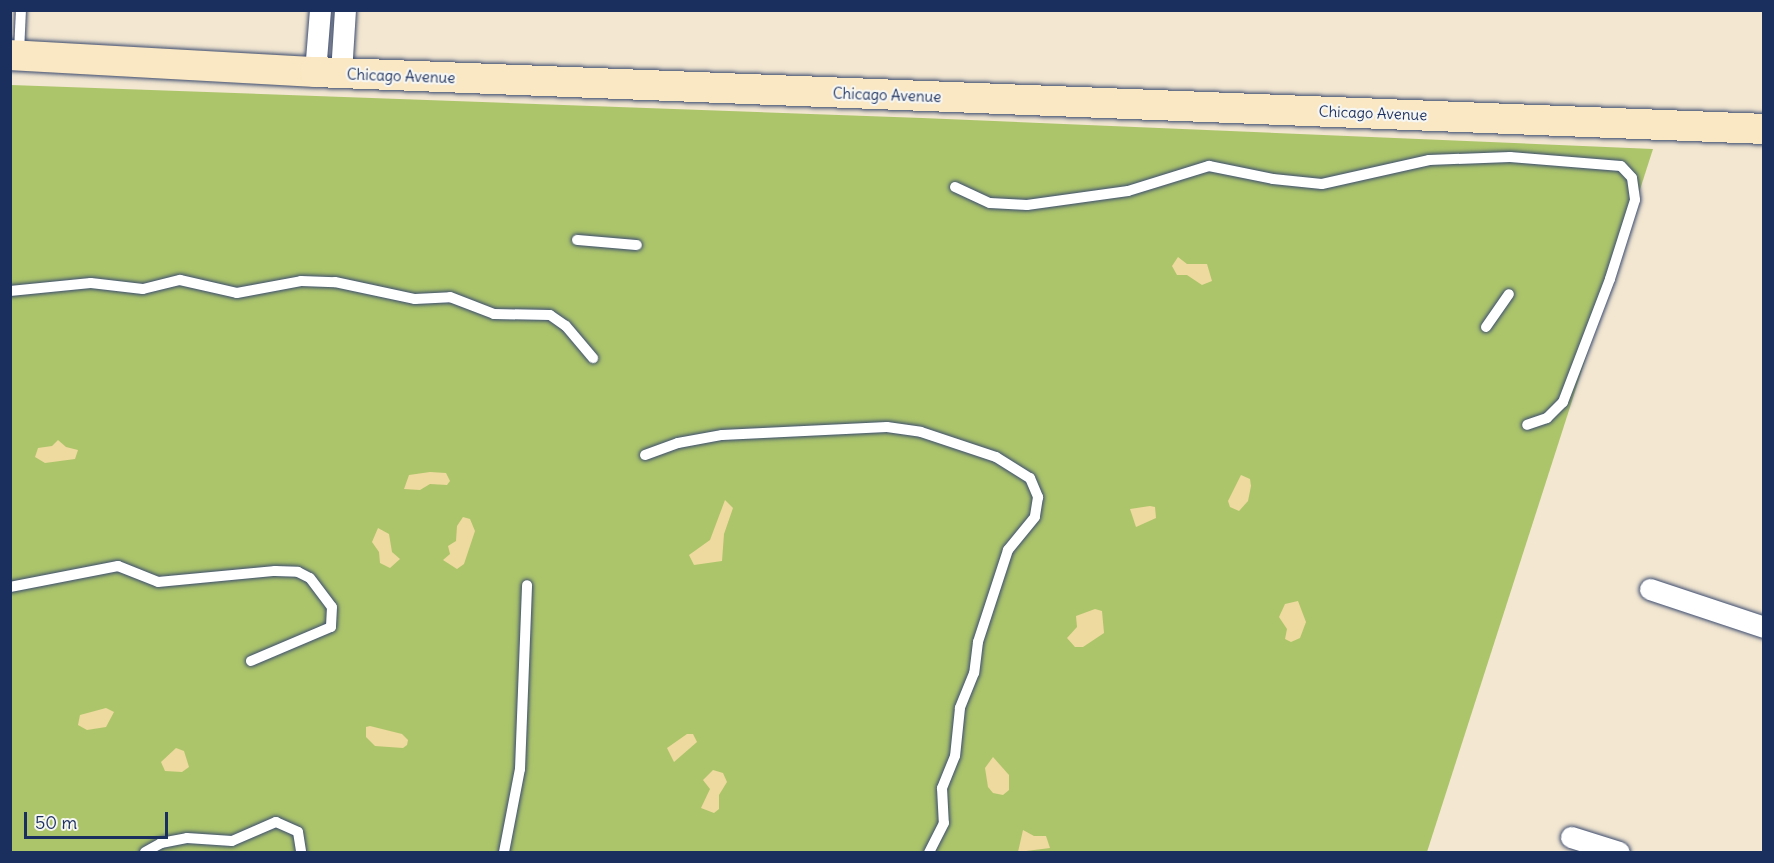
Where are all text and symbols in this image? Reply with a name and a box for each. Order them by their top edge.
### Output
street label: Chicago Avenue [346,65,456,87]
street label: Chicago Avenue [832,84,942,106]
street label: Chicago Avenue [1318,102,1428,124]
scale bar [27,800,171,838]
text: 50 m [35,811,77,834]

